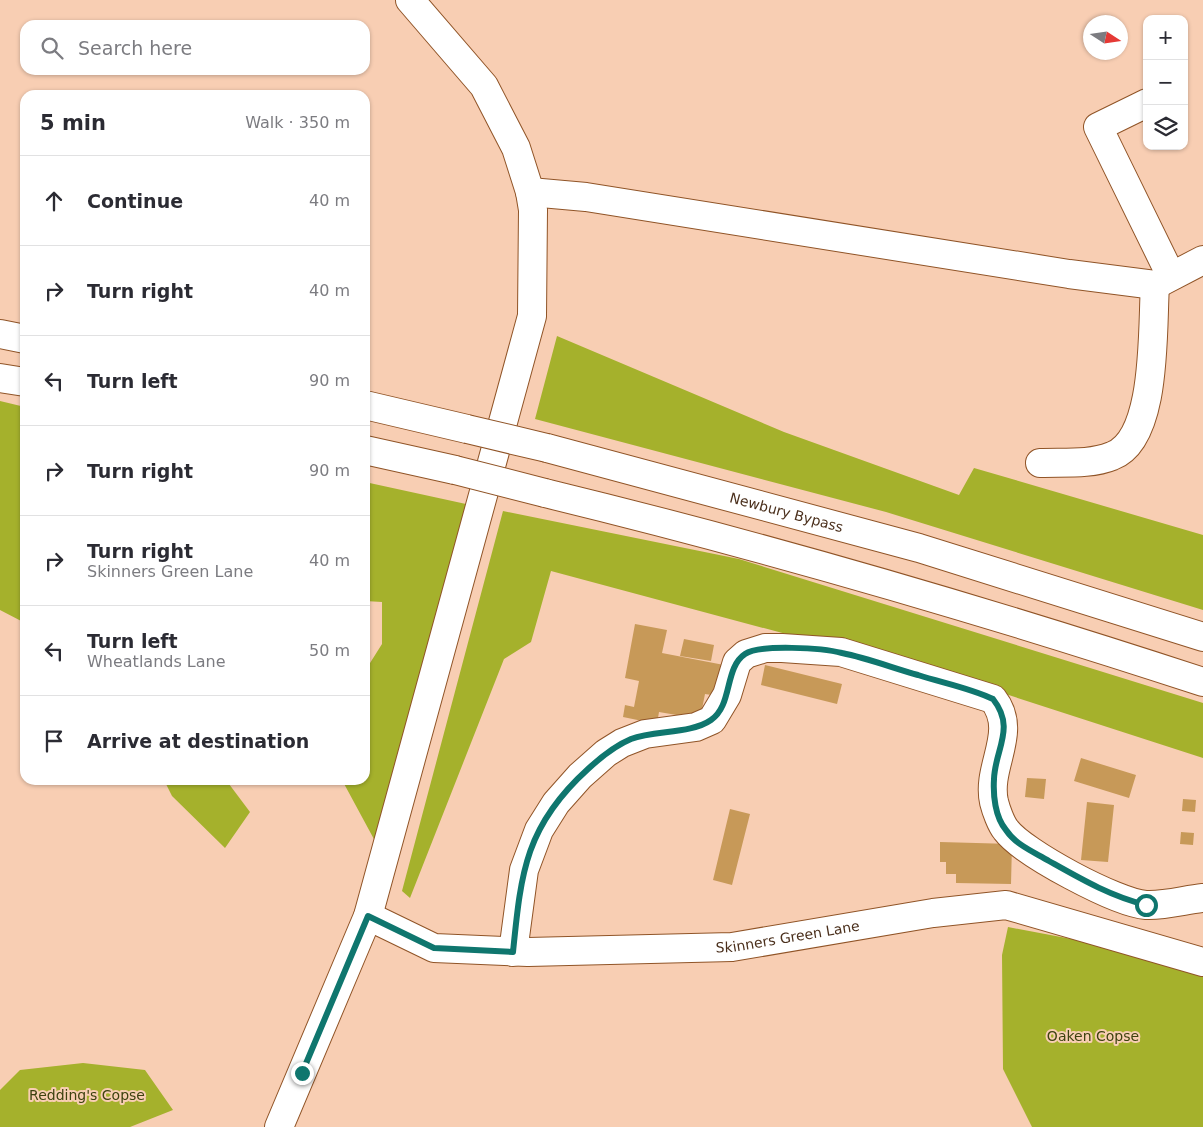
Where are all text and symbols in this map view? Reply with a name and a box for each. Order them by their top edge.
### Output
north arrow [1083,15,1128,60]
map controls [1143,15,1188,150]
button: + [1143,15,1188,60]
search box [20,20,370,75]
icon: search [38,34,66,62]
text: Search here [78,37,192,59]
button: − [1143,60,1188,105]
button: layers [1143,105,1188,150]
text: 5 min [40,111,106,135]
text: Walk · 350 m [245,113,350,132]
icon: ahead [40,187,68,215]
text: Continue [87,190,183,212]
text: 40 m [309,191,350,210]
icon: right [40,277,68,305]
text: Turn right [87,280,193,302]
text: 40 m [309,281,350,300]
icon: left [40,367,68,395]
text: Turn left [87,370,178,392]
text: 90 m [309,371,350,390]
icon: right [40,457,68,485]
text: Turn right [87,460,193,482]
text: 90 m [309,461,350,480]
street label: Newbury Bypass [728,489,845,535]
text: Turn right [87,540,193,562]
icon: right [40,547,68,575]
text: 40 m [309,551,350,570]
text: Skinners Green Lane [87,562,253,581]
text: Turn left [87,630,178,652]
icon: left [40,637,68,665]
text: 50 m [309,641,350,660]
text: Wheatlands Lane [87,652,226,671]
icon: arrive [40,727,68,755]
text: Arrive at destination [87,730,309,752]
route start [1135,894,1158,917]
street label: Skinners Green Lane [716,918,861,955]
park label: Oaken Copse [1047,1028,1139,1044]
route end [291,1062,314,1085]
park label: Redding's Copse [29,1087,145,1103]

